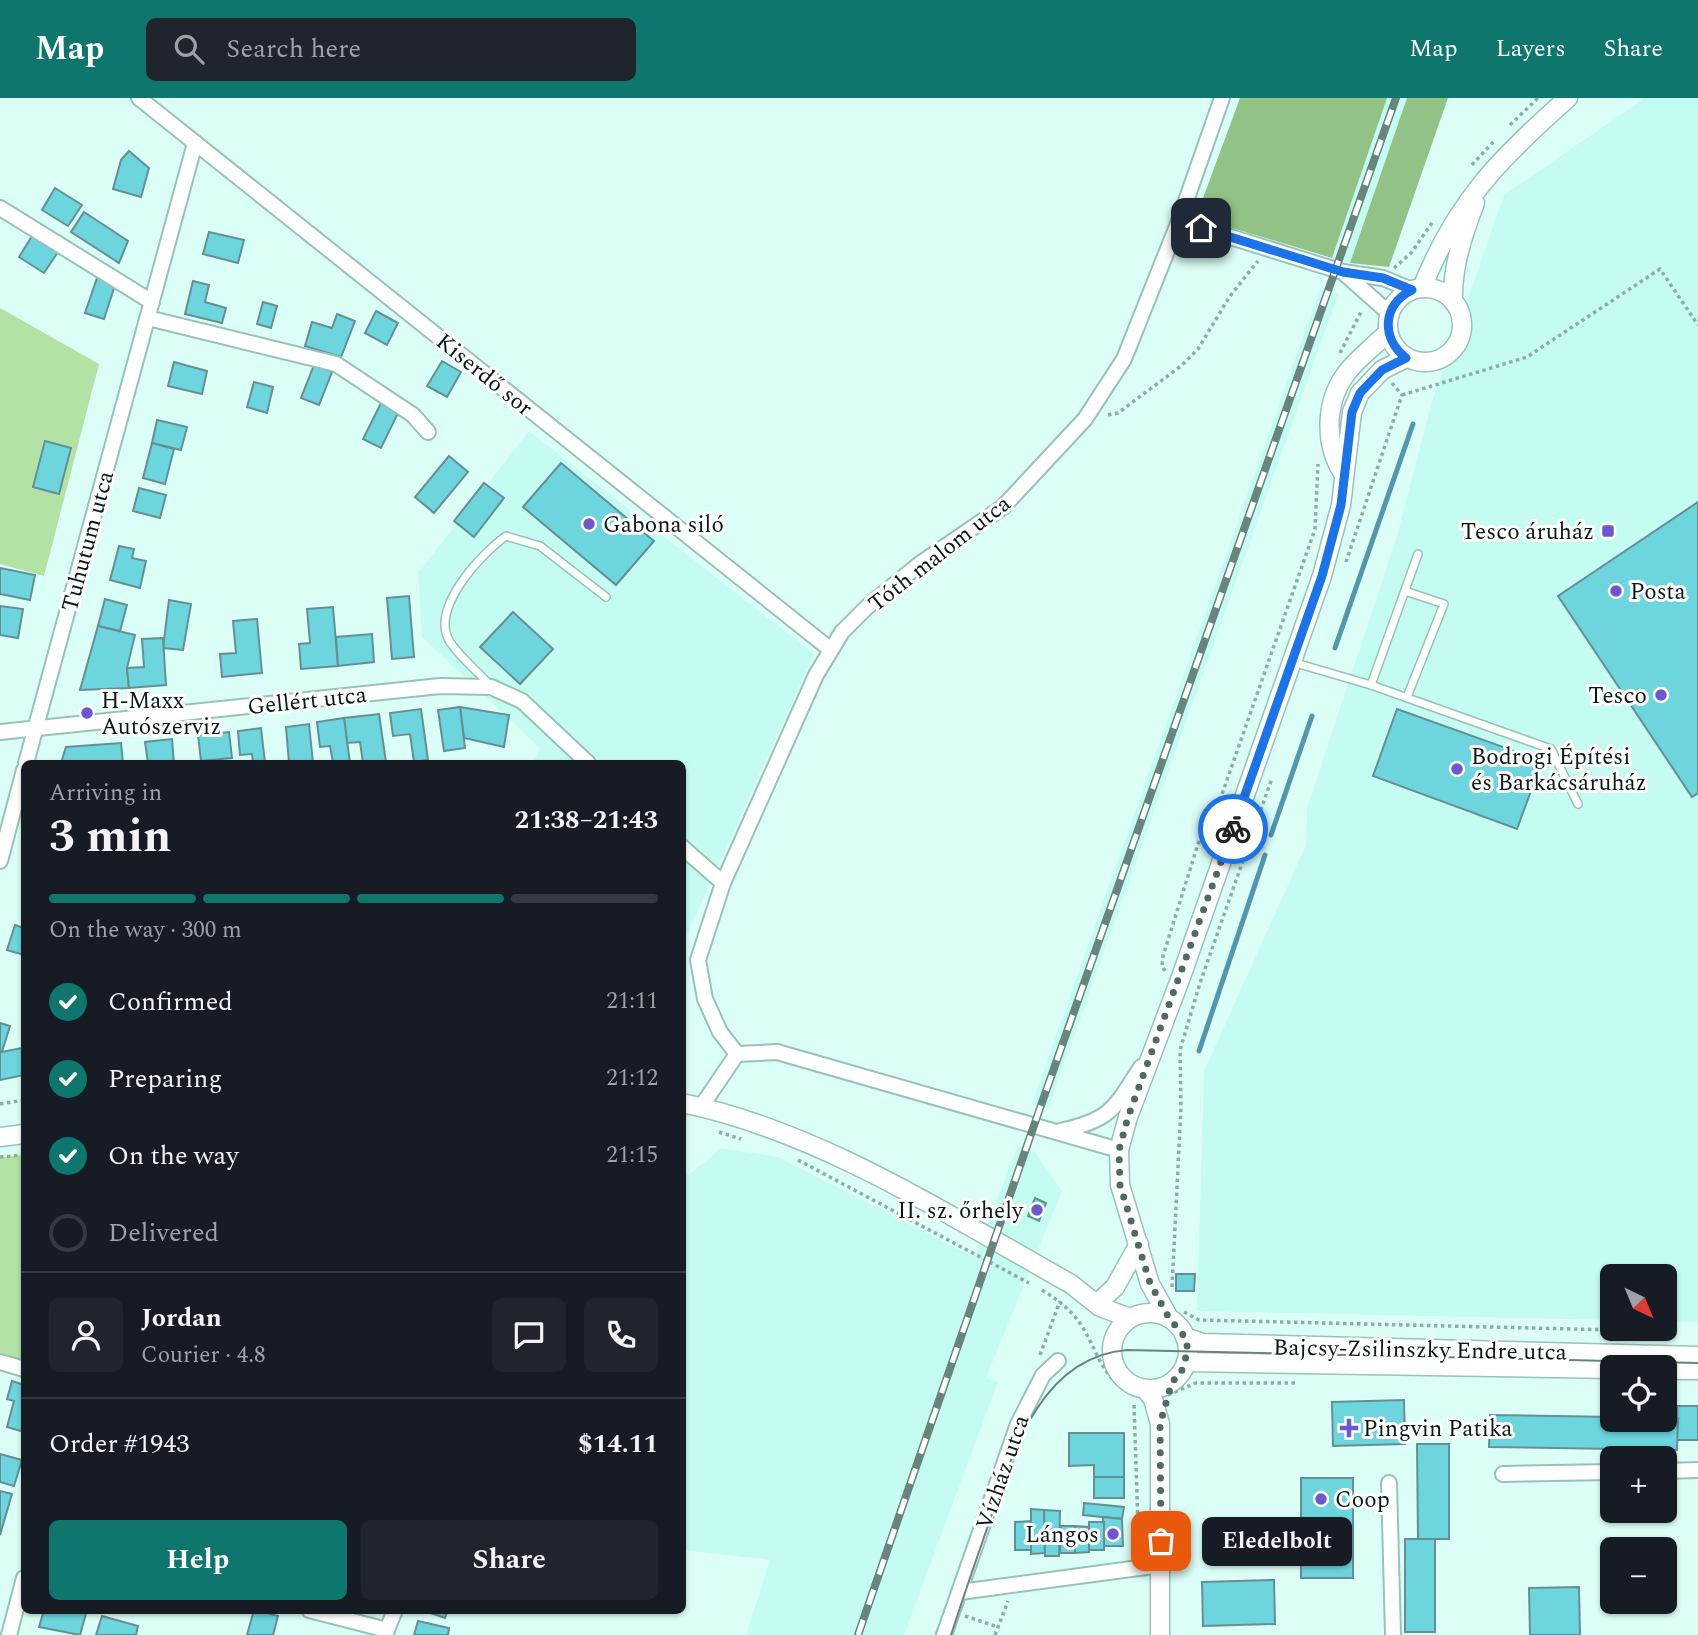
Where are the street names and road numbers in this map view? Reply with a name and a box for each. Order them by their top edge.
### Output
street label: Kiserdő sor [428,325,540,425]
street label: Tuhutum utca [53,467,124,616]
street label: Tóth malom utca [861,487,1019,621]
street label: Gellért utca [246,678,369,725]
street label: Bajcsy-Zsilinszky Endre utca [1273,1330,1567,1371]
street label: Vízház utca [967,1410,1039,1535]

